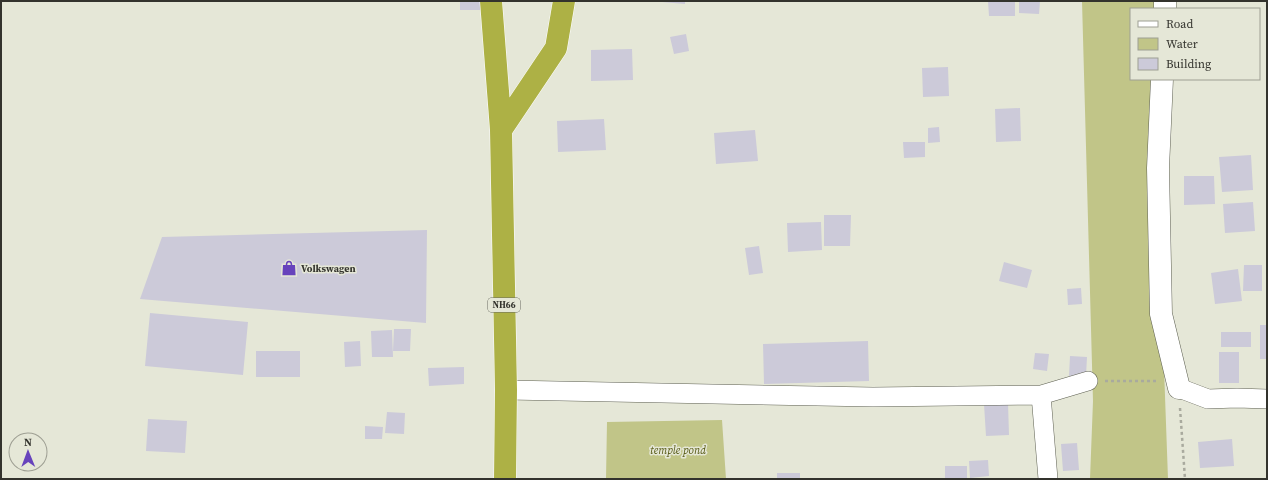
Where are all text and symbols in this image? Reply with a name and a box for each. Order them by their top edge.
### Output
legend [1130,8,1260,80]
text: Road [1166,16,1193,32]
text: Water [1166,36,1198,52]
text: Building [1166,56,1211,72]
shop icon: Volkswagen [280,259,298,277]
place label: Volkswagen [301,262,356,275]
road number: NH66 [488,298,520,312]
north arrow [8,432,48,472]
text: N [24,435,32,450]
water label: temple pond [650,443,706,458]

